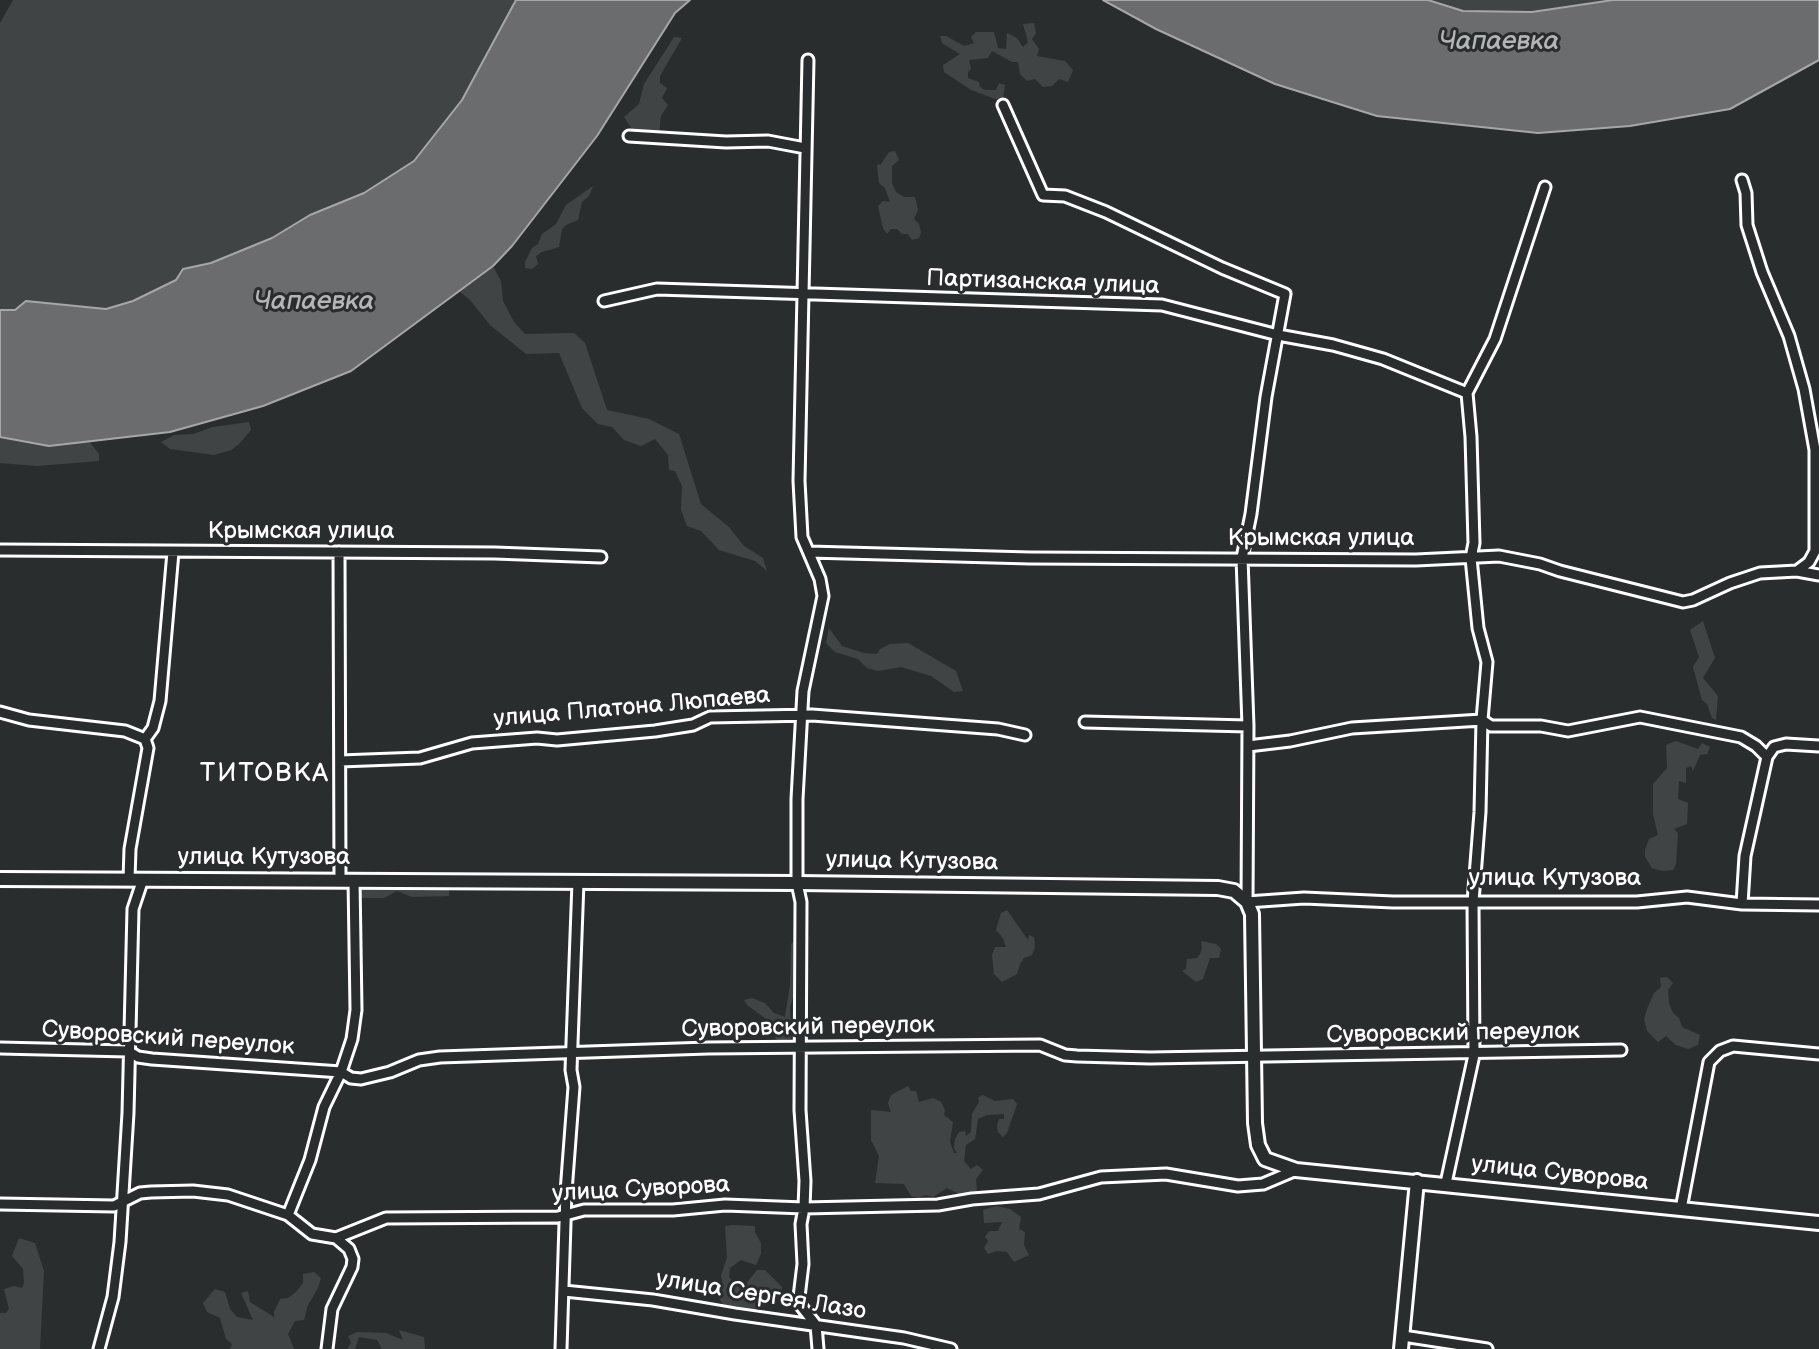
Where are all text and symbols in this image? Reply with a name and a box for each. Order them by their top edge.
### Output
water label: Чапаевка [1439,26,1559,58]
street label: Партизанская улица [926,265,1160,301]
water label: Чапаевка [254,286,374,318]
street label: Крымская улица [208,518,394,546]
street label: Крымская улица [1228,525,1414,553]
street label: улица Платона Люпаева [493,682,771,734]
district label: ТИТОВКА [200,758,330,790]
street label: улица Кутузова [178,844,350,872]
street label: улица Кутузова [826,846,998,878]
street label: улица Кутузова [1469,865,1641,893]
street label: Суворовский переулок [681,1011,935,1045]
street label: Суворовский переулок [41,1016,295,1062]
street label: Суворовский переулок [1326,1017,1580,1051]
street label: улица Суворова [1470,1150,1650,1198]
street label: улица Суворова [551,1171,731,1209]
street label: улица Сергея Лазо [654,1265,868,1327]

